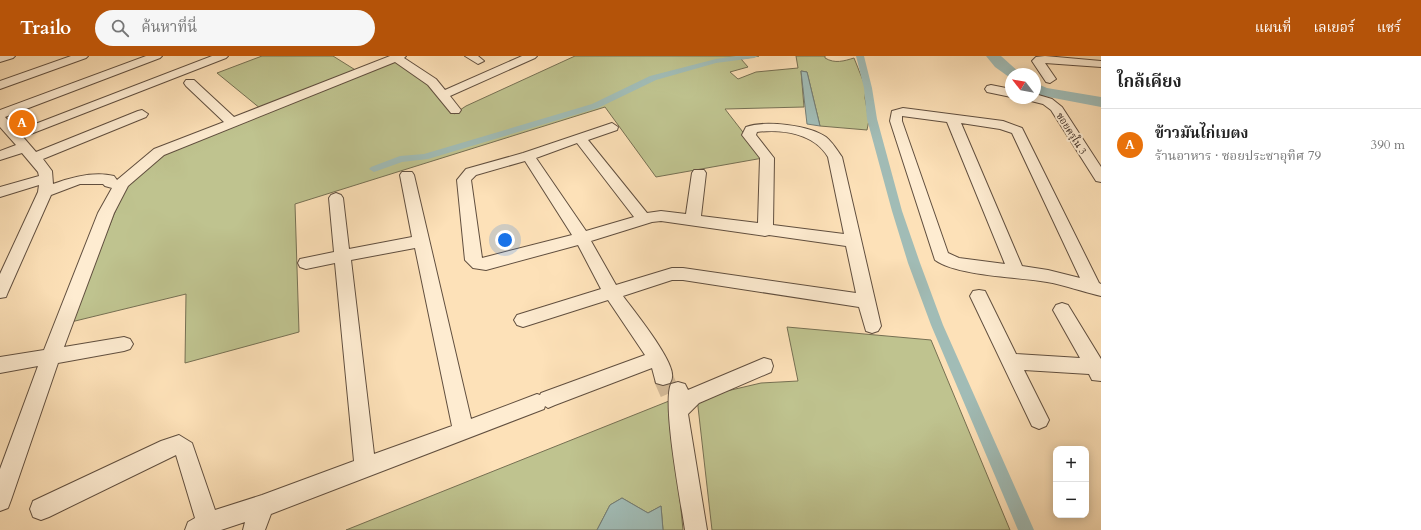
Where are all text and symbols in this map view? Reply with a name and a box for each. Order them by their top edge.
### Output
search box [95,10,375,46]
text: Trailo [20,15,71,41]
icon: search [109,17,131,39]
text: ค้นหาที่นี่ [141,17,197,37]
text: แผนที่ [1255,18,1291,37]
text: เลเยอร์ [1313,18,1355,37]
text: แชร์ [1377,18,1401,37]
north arrow [1005,68,1041,104]
text: ใกล้เคียง [1117,70,1182,93]
pin: A [9,108,35,138]
street label: ซอยครุใน 3 [1053,109,1090,157]
text: ข้าวมันไก่เบตง [1155,123,1248,143]
text: A [1125,136,1135,154]
text: 390 m [1371,136,1405,154]
text: ร้านอาหาร · ซอยประชาอุทิศ 79 [1155,147,1321,165]
your location [495,230,515,250]
map controls [1053,446,1089,518]
button: + [1053,446,1089,482]
button: − [1053,482,1089,518]

